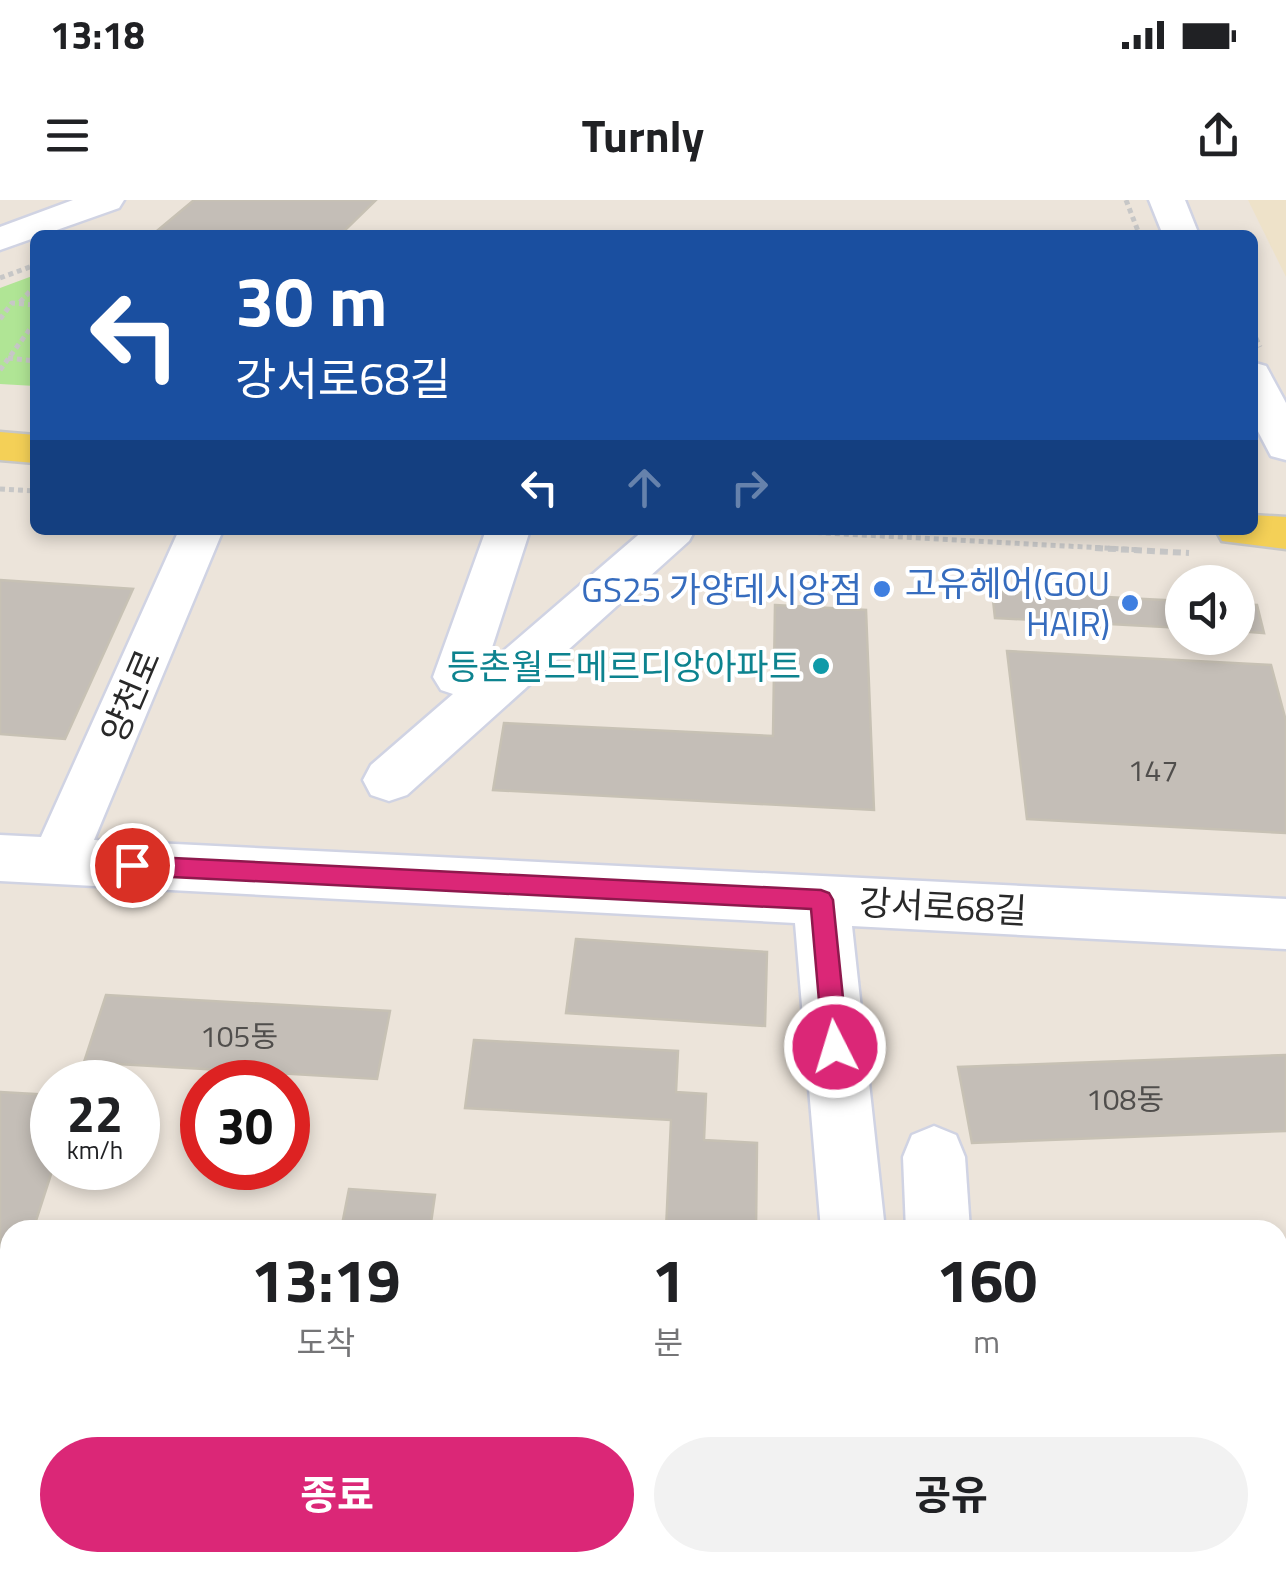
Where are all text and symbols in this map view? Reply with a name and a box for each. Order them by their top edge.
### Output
text: 13:18 [50,6,145,64]
text: Turnly [582,101,704,169]
icon: menu [40,108,95,163]
icon: share [1191,108,1246,163]
text: 30 m [235,247,388,353]
icon: left [70,270,200,400]
text: 강서로68길 [235,344,451,412]
icon: left [512,460,567,515]
icon: ahead [617,460,672,515]
icon: right [722,460,777,515]
place label: 고유헤어(GOU HAIR) [905,556,1110,650]
place label: GS25 가양데시앙점 [581,562,862,616]
map controls [1165,565,1255,655]
button: sound [1165,565,1255,655]
marker: GS25 가양데시앙점 [871,578,893,600]
marker: 고유헤어(GOU HAIR) [1119,592,1141,614]
place label: 등촌월드메르디앙아파트 [447,639,801,693]
street label: 양천로 [86,641,174,751]
marker: 등촌월드메르디앙아파트 [810,655,832,677]
house number: 147 [1128,747,1178,793]
pin [90,823,175,908]
icon: arrive [105,838,160,893]
street label: 강서로68길 [858,875,1028,937]
position arrow [783,995,887,1099]
house number: 105동 [200,1013,278,1059]
speed limit sign: 30 [180,1060,310,1190]
text: 22 [67,1075,123,1151]
house number: 108동 [1086,1076,1164,1122]
text: km/h [67,1131,123,1169]
text: 13:19 [251,1234,401,1325]
text: 1 [652,1234,685,1325]
text: 160 [936,1234,1037,1325]
text: m [973,1317,1000,1365]
text: 도착 [296,1318,355,1366]
text: 분 [654,1318,683,1366]
button: 종료 [40,1437,634,1552]
button: 공유 [654,1437,1248,1552]

